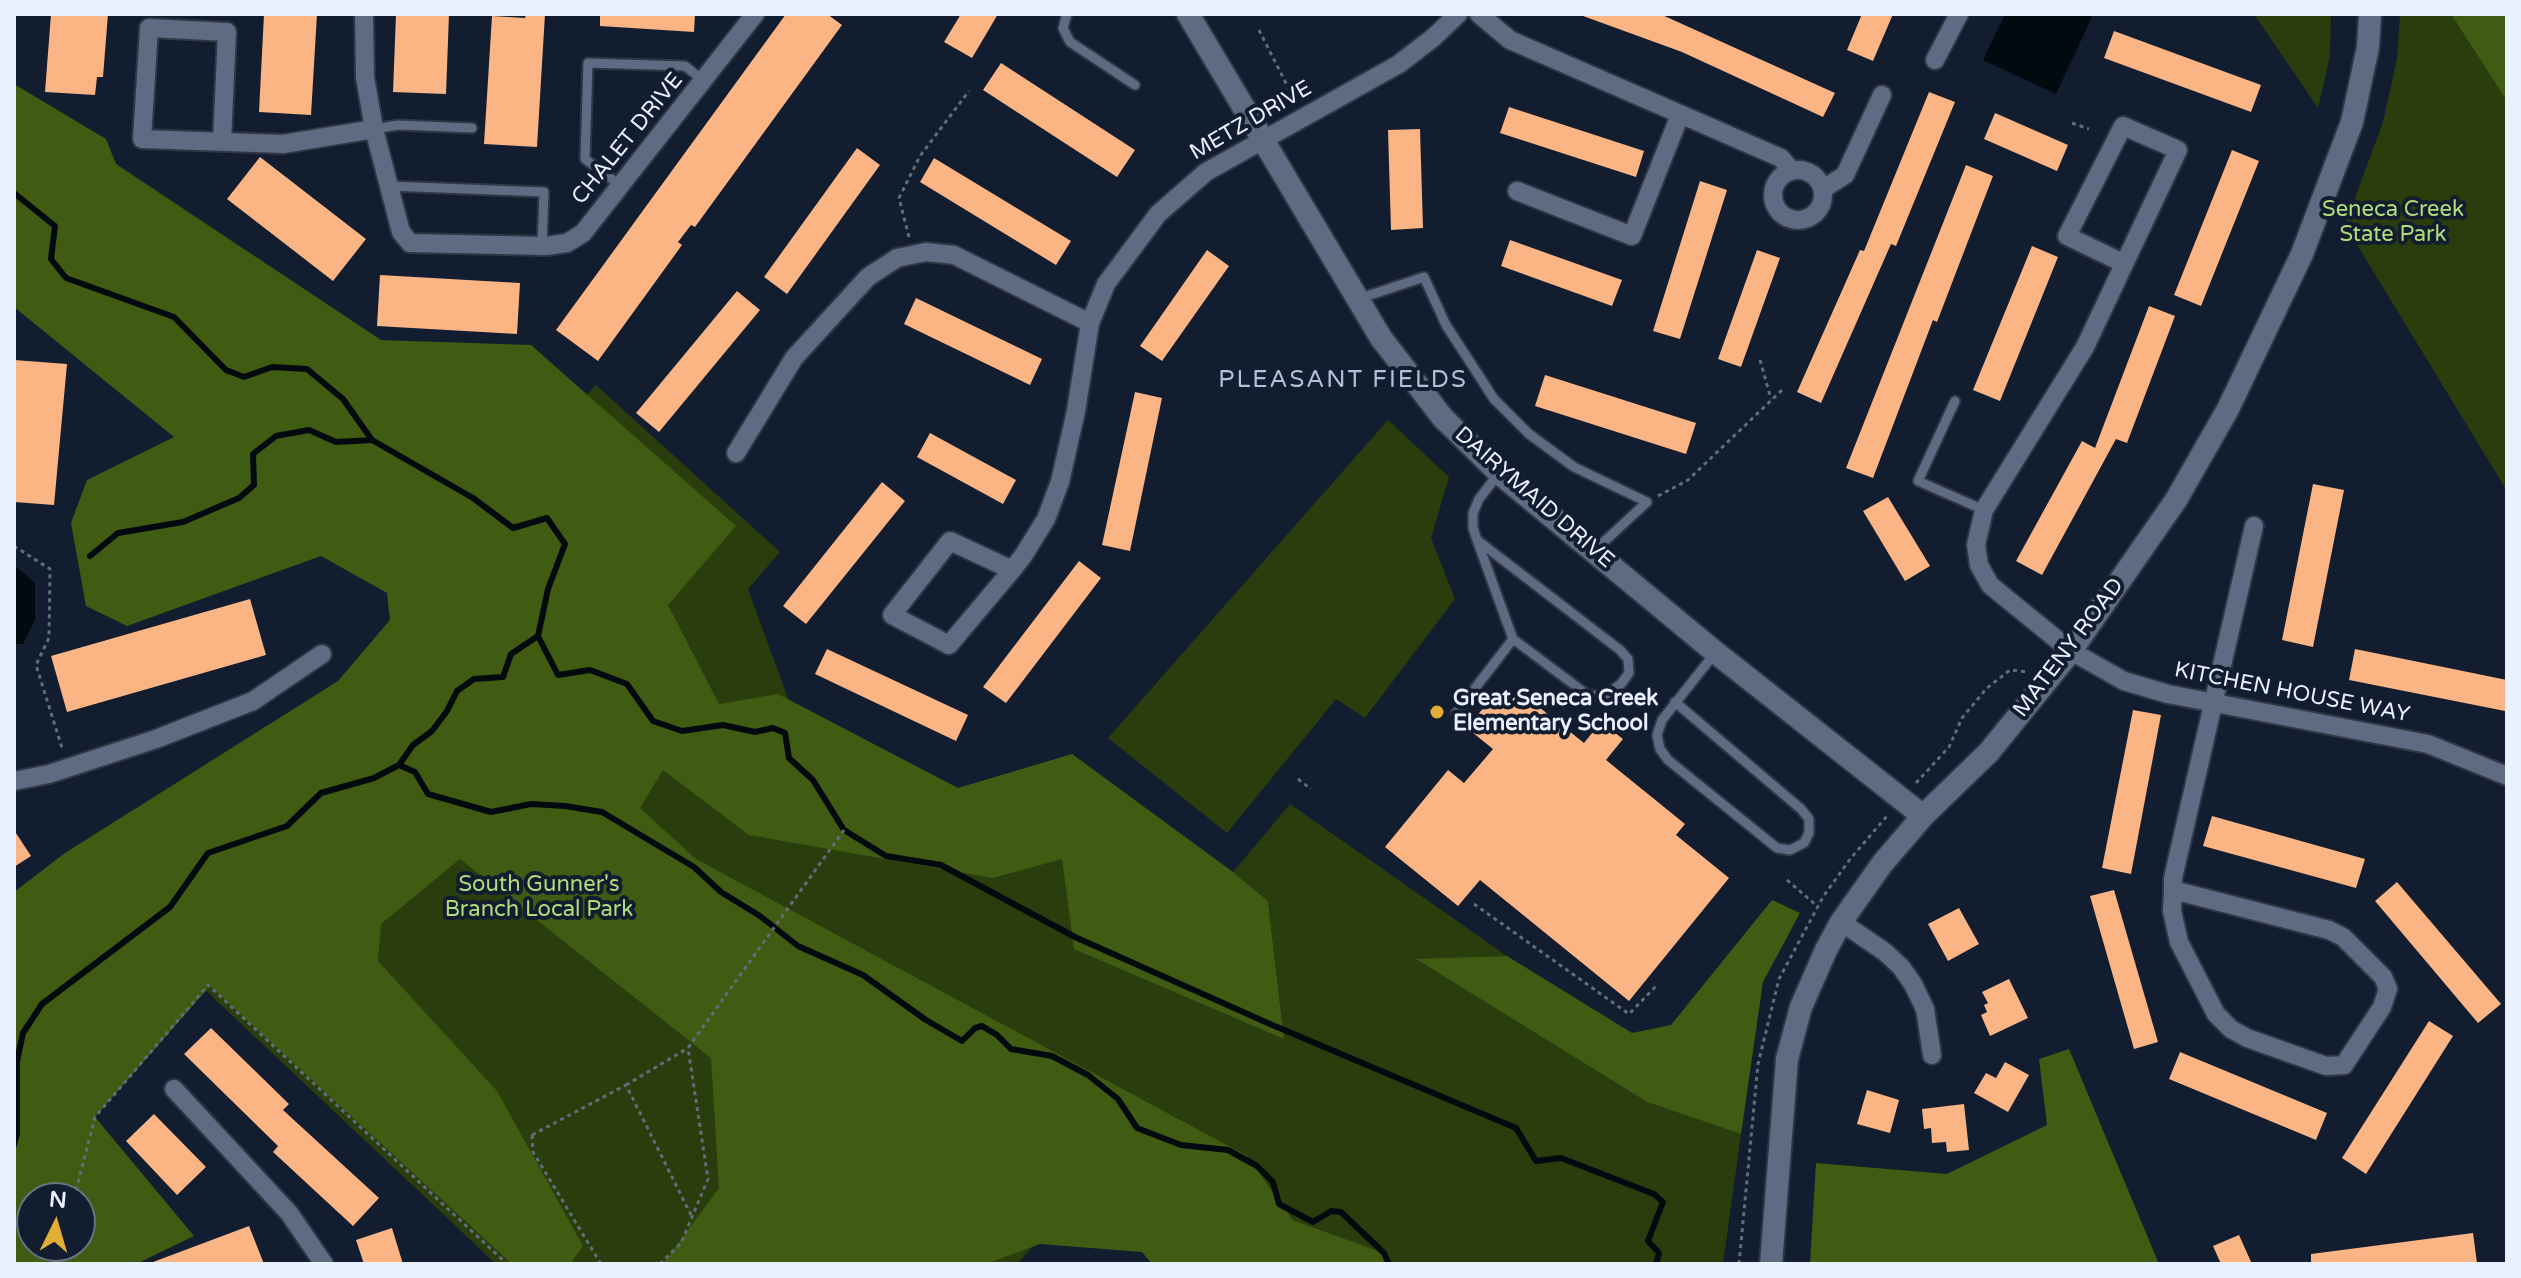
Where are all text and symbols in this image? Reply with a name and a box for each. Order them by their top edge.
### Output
street label: CHALET DRIVE [567,68,689,210]
street label: METZ DRIVE [1185,76,1317,166]
park label: Seneca Creek State Park [2322,197,2464,248]
district label: PLEASANT FIELDS [1218,367,1468,395]
street label: DAIRYMAID DRIVE [1449,422,1619,574]
street label: MATENY ROAD [2008,573,2130,723]
street label: KITCHEN HOUSE WAY [2172,657,2412,729]
place label: Great Seneca Creek Elementary School [1453,686,1658,738]
marker: Great Seneca Creek Elementary School [1428,703,1446,721]
park label: South Gunner's Branch Local Park [445,872,633,924]
north arrow [16,1182,96,1262]
text: N [48,1186,68,1214]

